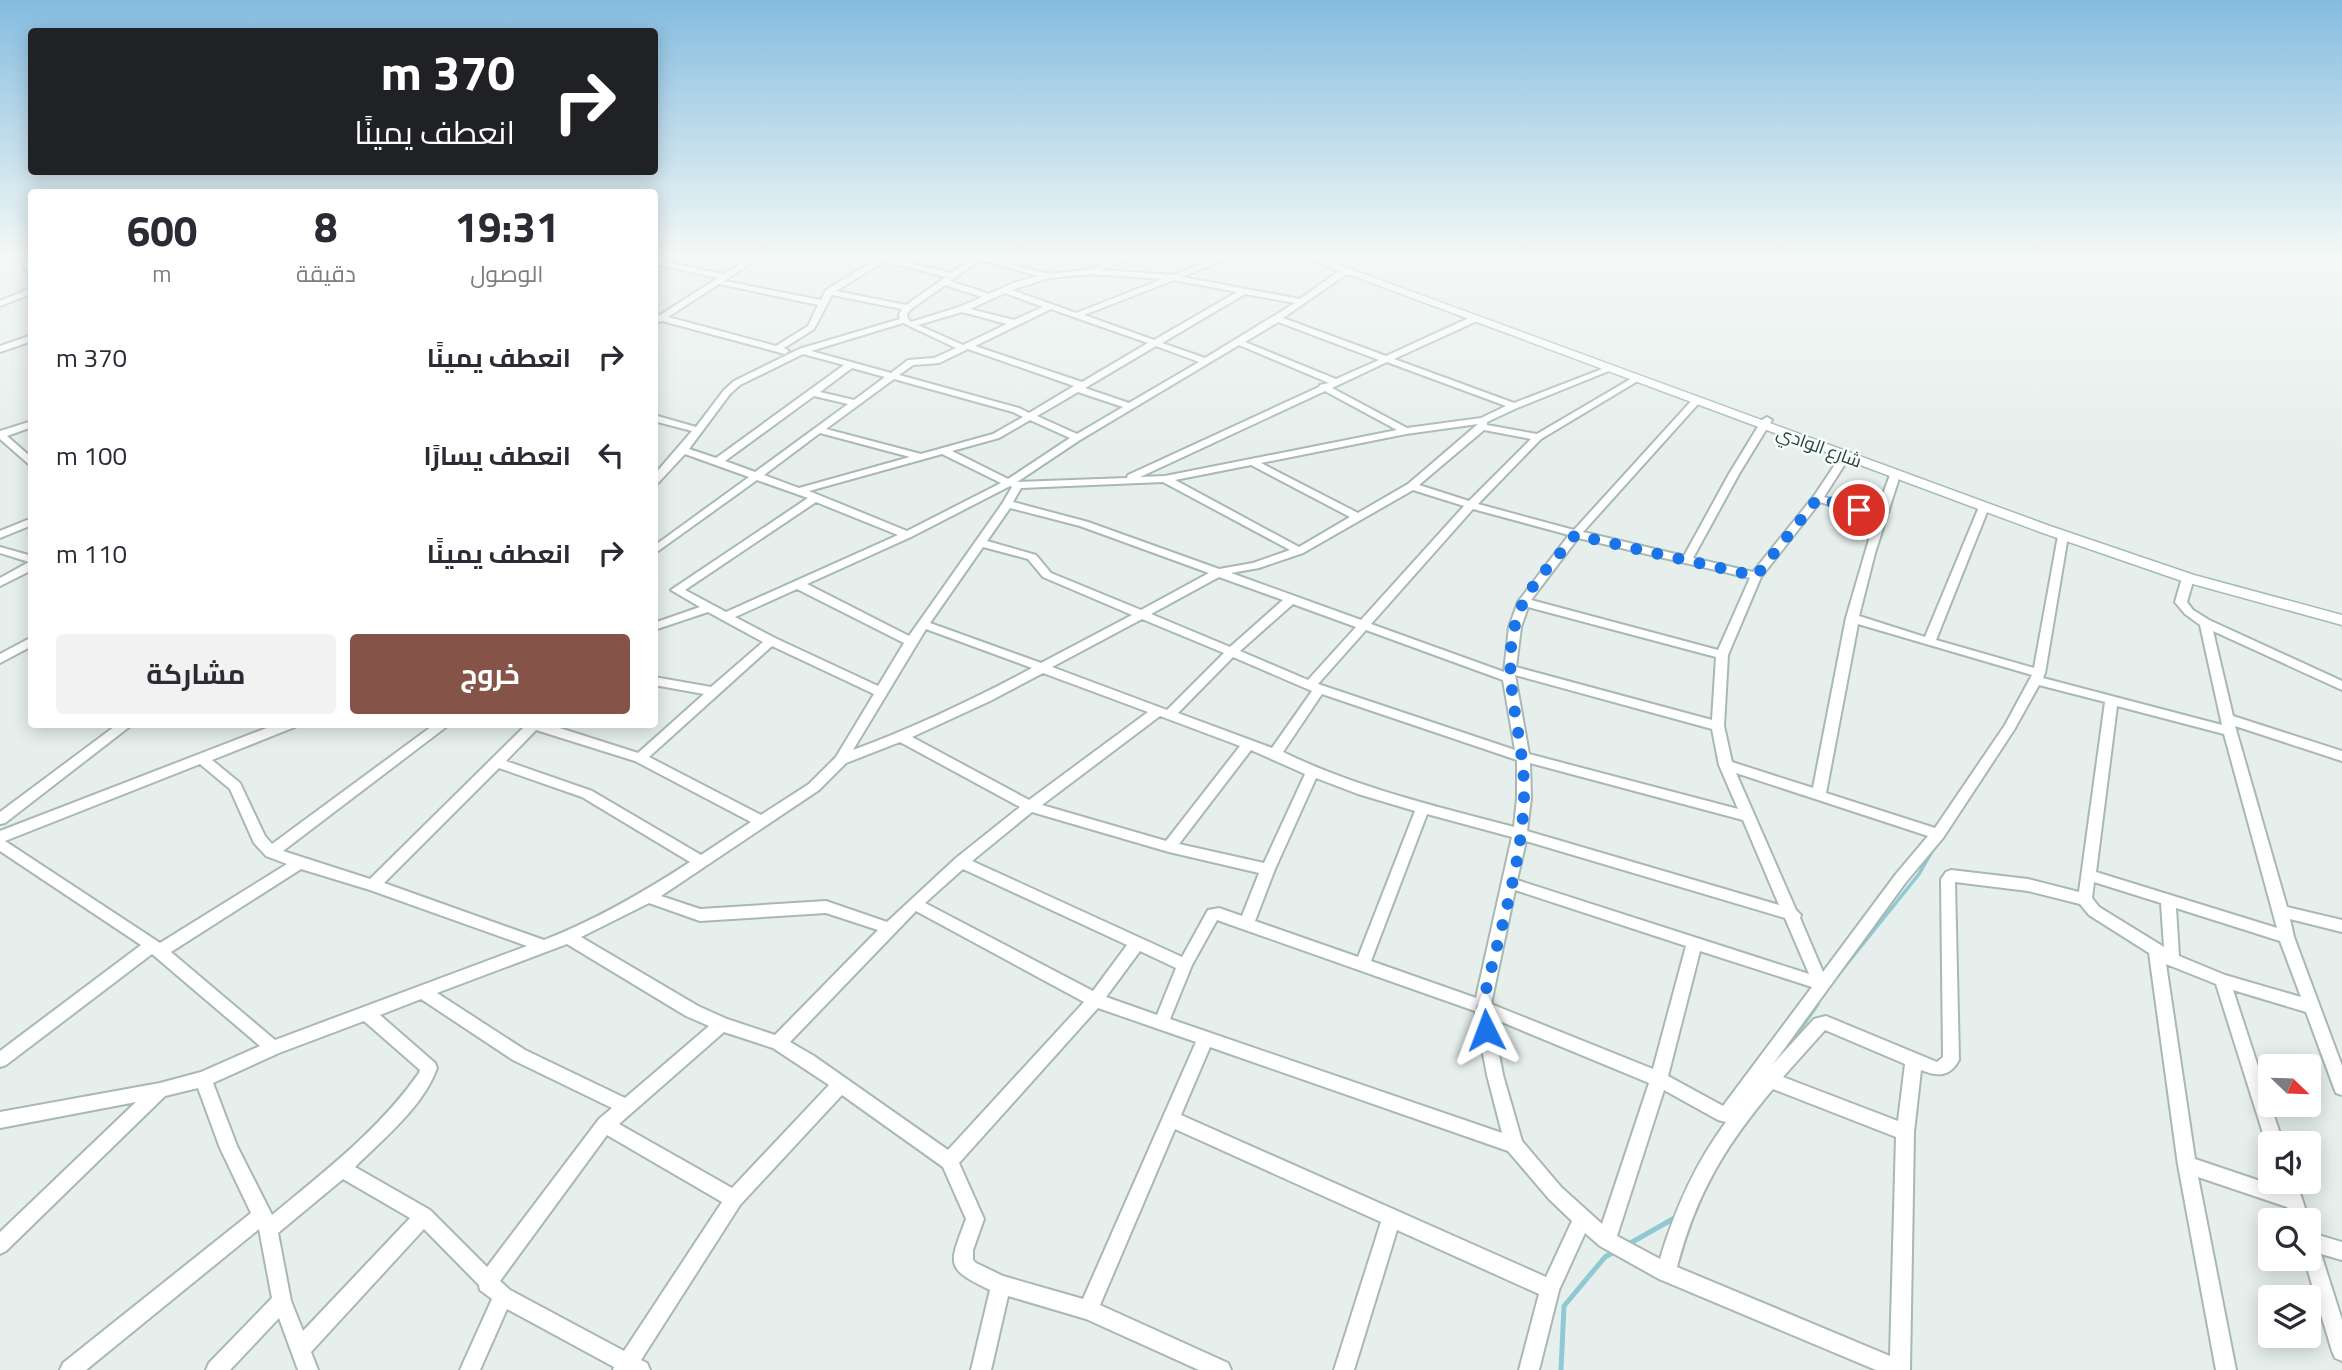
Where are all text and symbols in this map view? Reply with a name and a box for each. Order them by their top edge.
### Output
text: 370 m [381,34,515,109]
icon: right [539,56,630,147]
text: انعطف يمينًا [354,108,515,156]
text: 8 [314,194,338,258]
text: 19:31 [454,194,559,258]
text: 600 [127,198,197,262]
text: m [152,256,172,291]
text: دقيقة [296,256,356,291]
text: الوصول [470,256,544,291]
text: 370 m [56,338,127,377]
text: انعطف يمينًا [427,338,571,377]
icon: right [592,338,630,376]
street label: شارع الوادي [1773,419,1865,475]
text: 100 m [56,436,127,475]
text: انعطف يسارًا [423,436,571,475]
icon: left [592,436,630,474]
pin [1829,480,1889,540]
icon: arrive [1840,491,1878,529]
text: 110 m [56,534,127,573]
text: انعطف يمينًا [427,534,571,573]
icon: right [592,534,630,572]
button: مشاركة [56,634,336,714]
button: خروج [350,634,630,714]
position arrow [1449,993,1523,1067]
north arrow [2258,1054,2320,1116]
map controls [2258,1054,2321,1348]
button: sound [2258,1131,2321,1194]
button: search [2258,1208,2321,1271]
button: layers [2258,1285,2321,1348]

